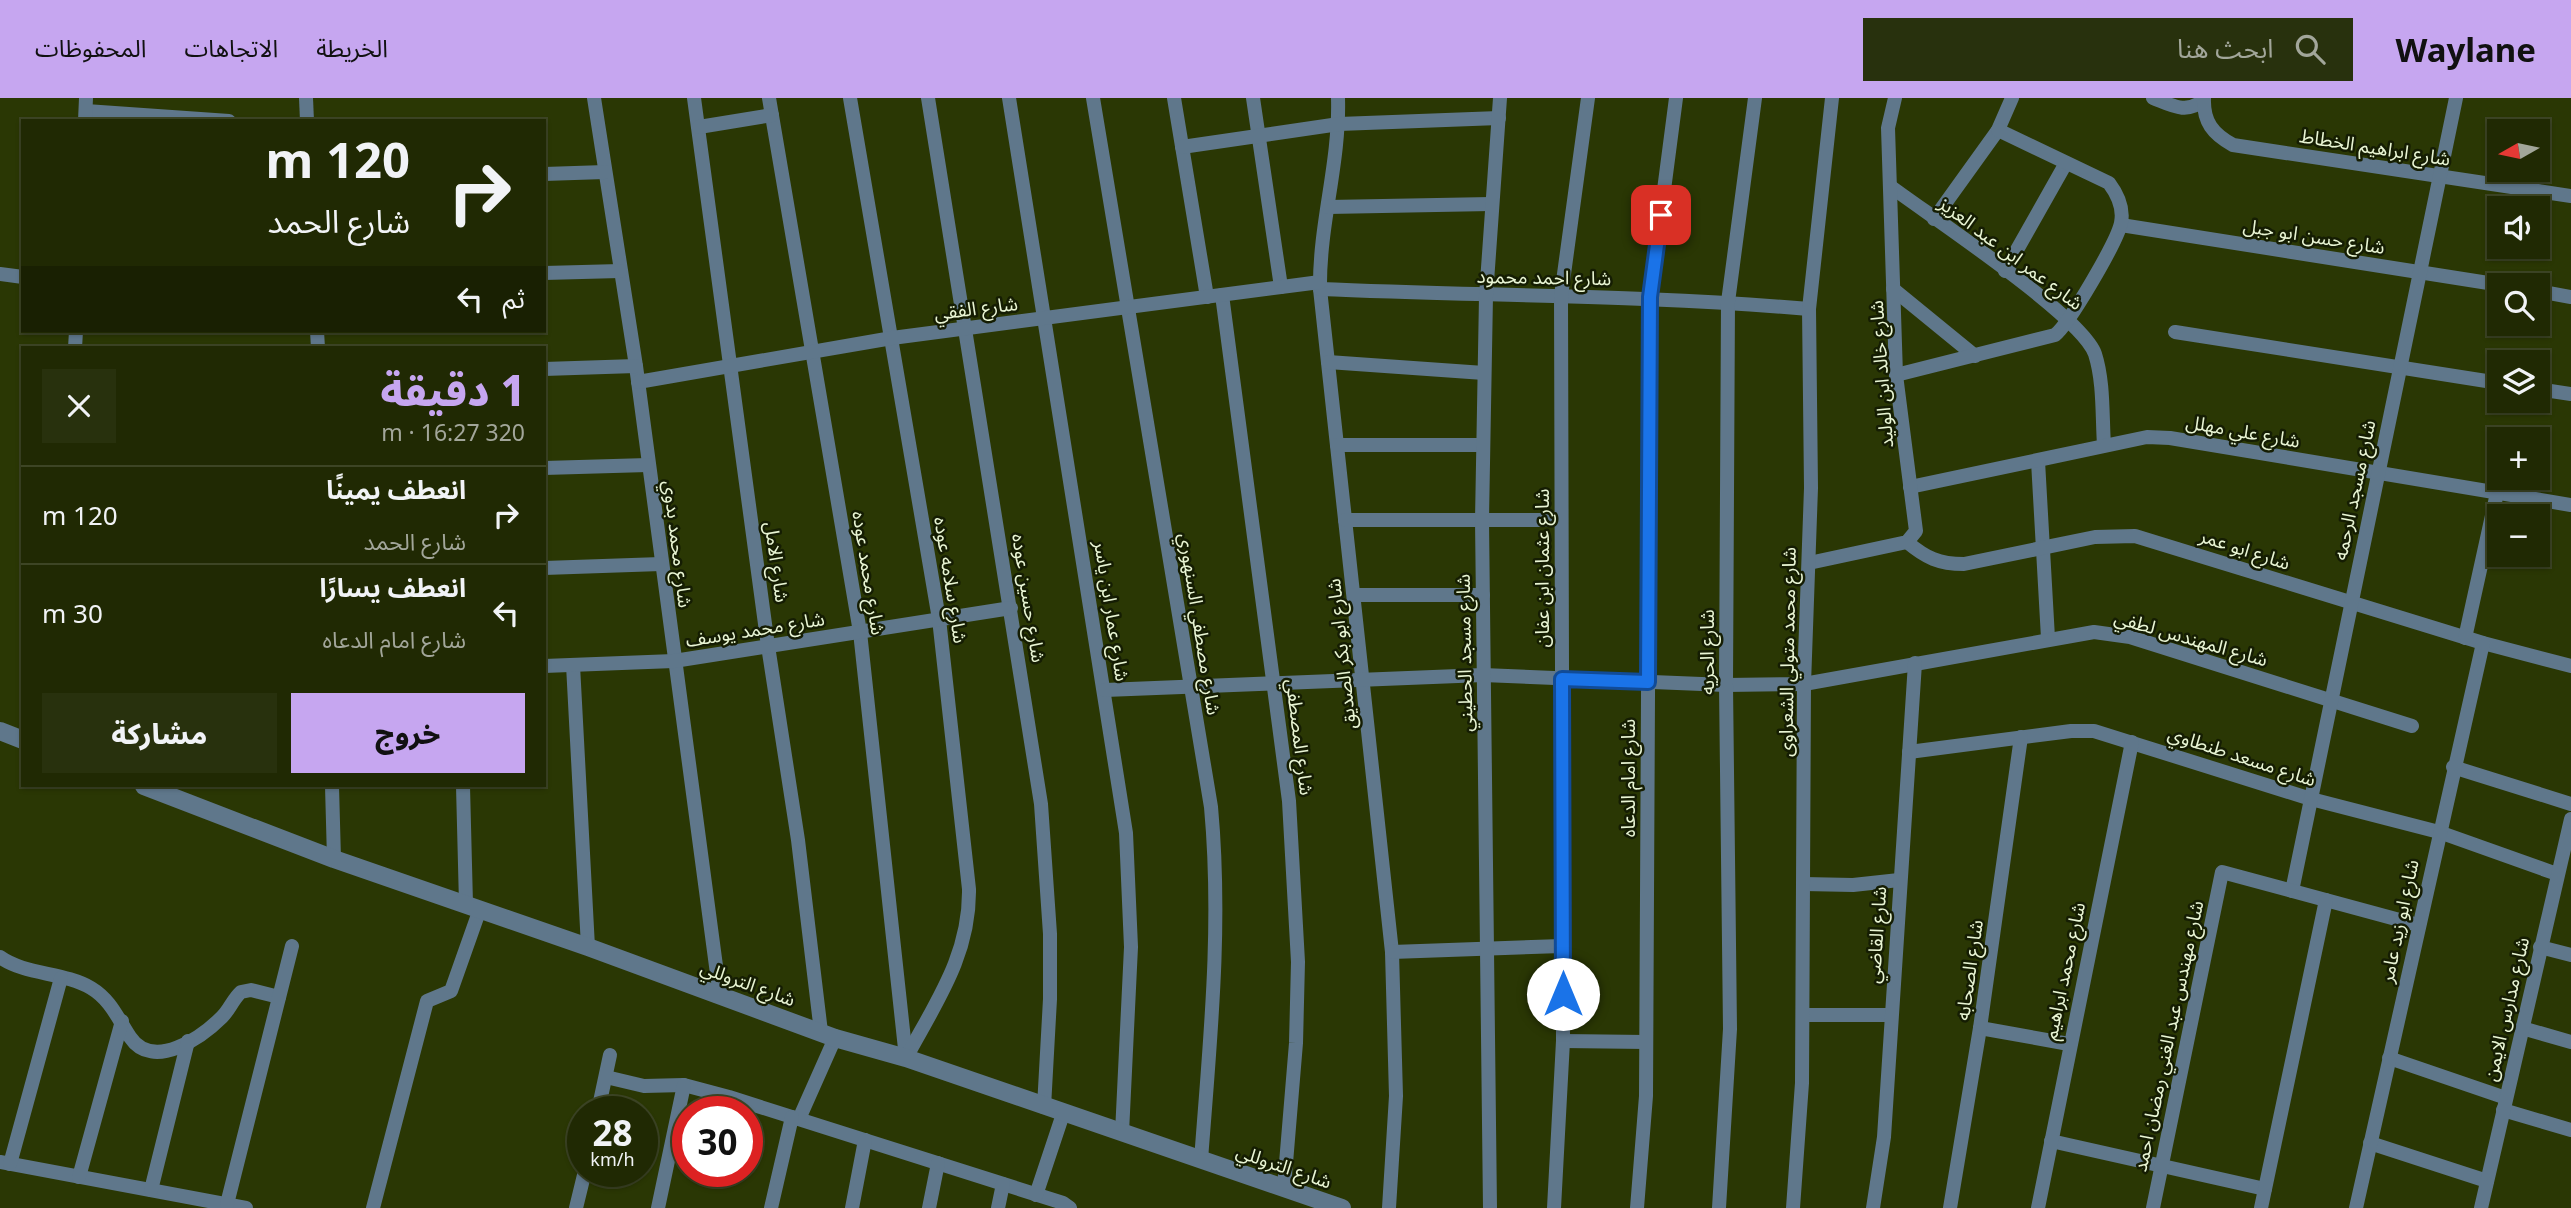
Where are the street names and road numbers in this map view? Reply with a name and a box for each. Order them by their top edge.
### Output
street label: شارع ابراهيم الخطاط [2297,122,2452,174]
street label: شارع عمر ابن عبد العزيز [1932,190,2088,317]
street label: شارع حسن ابو جبل [2241,212,2387,261]
street label: شارع احمد محمود [1476,263,1612,292]
street label: شارع الفقي [933,290,1020,328]
street label: شارع خالد ابن الوليد [1863,299,1900,449]
street label: شارع علي مهلل [2184,408,2302,456]
street label: شارع مسجد الرحمه [2326,417,2383,563]
street label: شارع محمد بدوي [655,479,699,610]
street label: شارع عثمان ابن عفان [1529,488,1556,648]
street label: شارع محمد عوده [845,509,892,637]
street label: شارع سلامه عوده [927,515,974,645]
street label: شارع الامل [757,520,796,604]
street label: شارع ابو عمر [2195,522,2294,577]
street label: شارع مصطفي السنهوري [1170,531,1227,717]
street label: شارع حسين عوده [1005,532,1052,665]
street label: شارع عمار ابن ياسر [1087,538,1136,683]
street label: شارع محمد متولي الشعراوى [1772,547,1804,757]
street label: شارع مسجد الحطيني [1450,574,1481,732]
street label: شارع ابو بكر الصديق [1320,577,1363,731]
street label: شارع المهندس لطفي [2111,604,2271,675]
street label: شارع محمد يوسف [684,605,827,654]
street label: شارع الحريه [1694,609,1721,695]
street label: شارع المصطفي [1278,677,1320,797]
street label: شارع امام الدعاه [1615,719,1643,837]
street label: شارع مسعد طنطاوي [2164,720,2319,795]
street label: شارع ابو زيد عامر [2373,857,2426,986]
street label: شارع القاضي [1860,885,1895,985]
street label: شارع مهندس عبد الغني رمضان احمد [2127,898,2212,1174]
street label: شارع محمد ابراهيم [2037,900,2093,1043]
street label: شارع الصحابه [1949,918,1990,1022]
street label: شارع مدارس الايمن [2477,934,2536,1084]
street label: شارع التروللي [696,954,799,1014]
street label: شارع التروللي [1232,1138,1335,1197]

